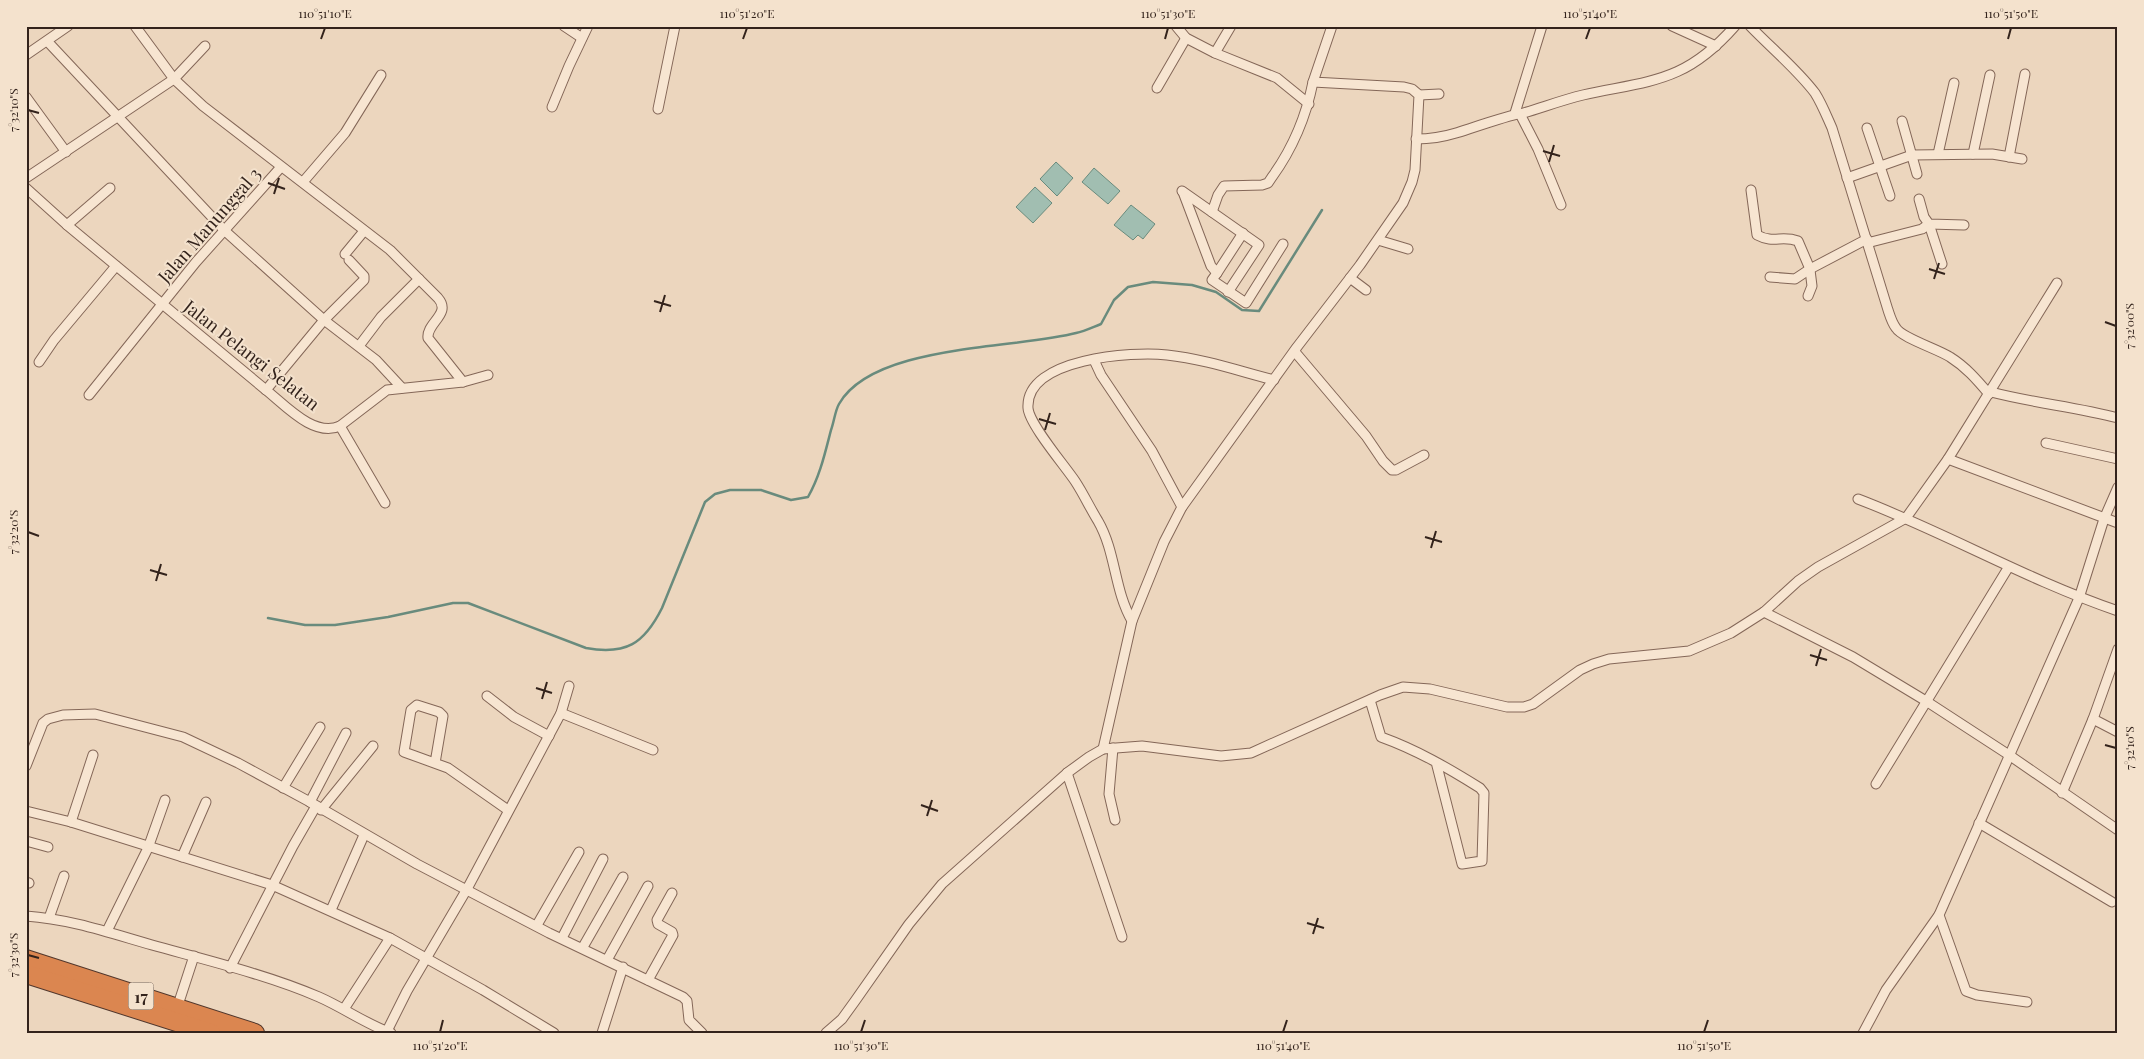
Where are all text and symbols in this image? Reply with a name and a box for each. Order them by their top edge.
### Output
text: 110°51'10"E [298,5,352,21]
text: 110°51'20"E [720,5,774,21]
text: 110°51'30"E [1141,5,1195,21]
text: 110°51'40"E [1563,5,1617,21]
text: 110°51'50"E [1984,5,2038,21]
text: 7°32'10"S [5,88,21,132]
street label: Jalan Manunggal 3 [152,162,266,289]
street label: Jalan Pelangi Selatan [178,294,325,416]
text: 7°32'00"S [2121,303,2137,349]
text: 7°32'20"S [5,510,21,554]
text: 7°32'10"S [2121,726,2137,770]
text: 7°32'30"S [5,933,21,977]
road number: 17 [128,982,154,1009]
text: 110°51'20"E [413,1037,467,1053]
text: 110°51'30"E [834,1037,888,1053]
text: 110°51'40"E [1256,1037,1310,1053]
text: 110°51'50"E [1677,1037,1731,1053]

